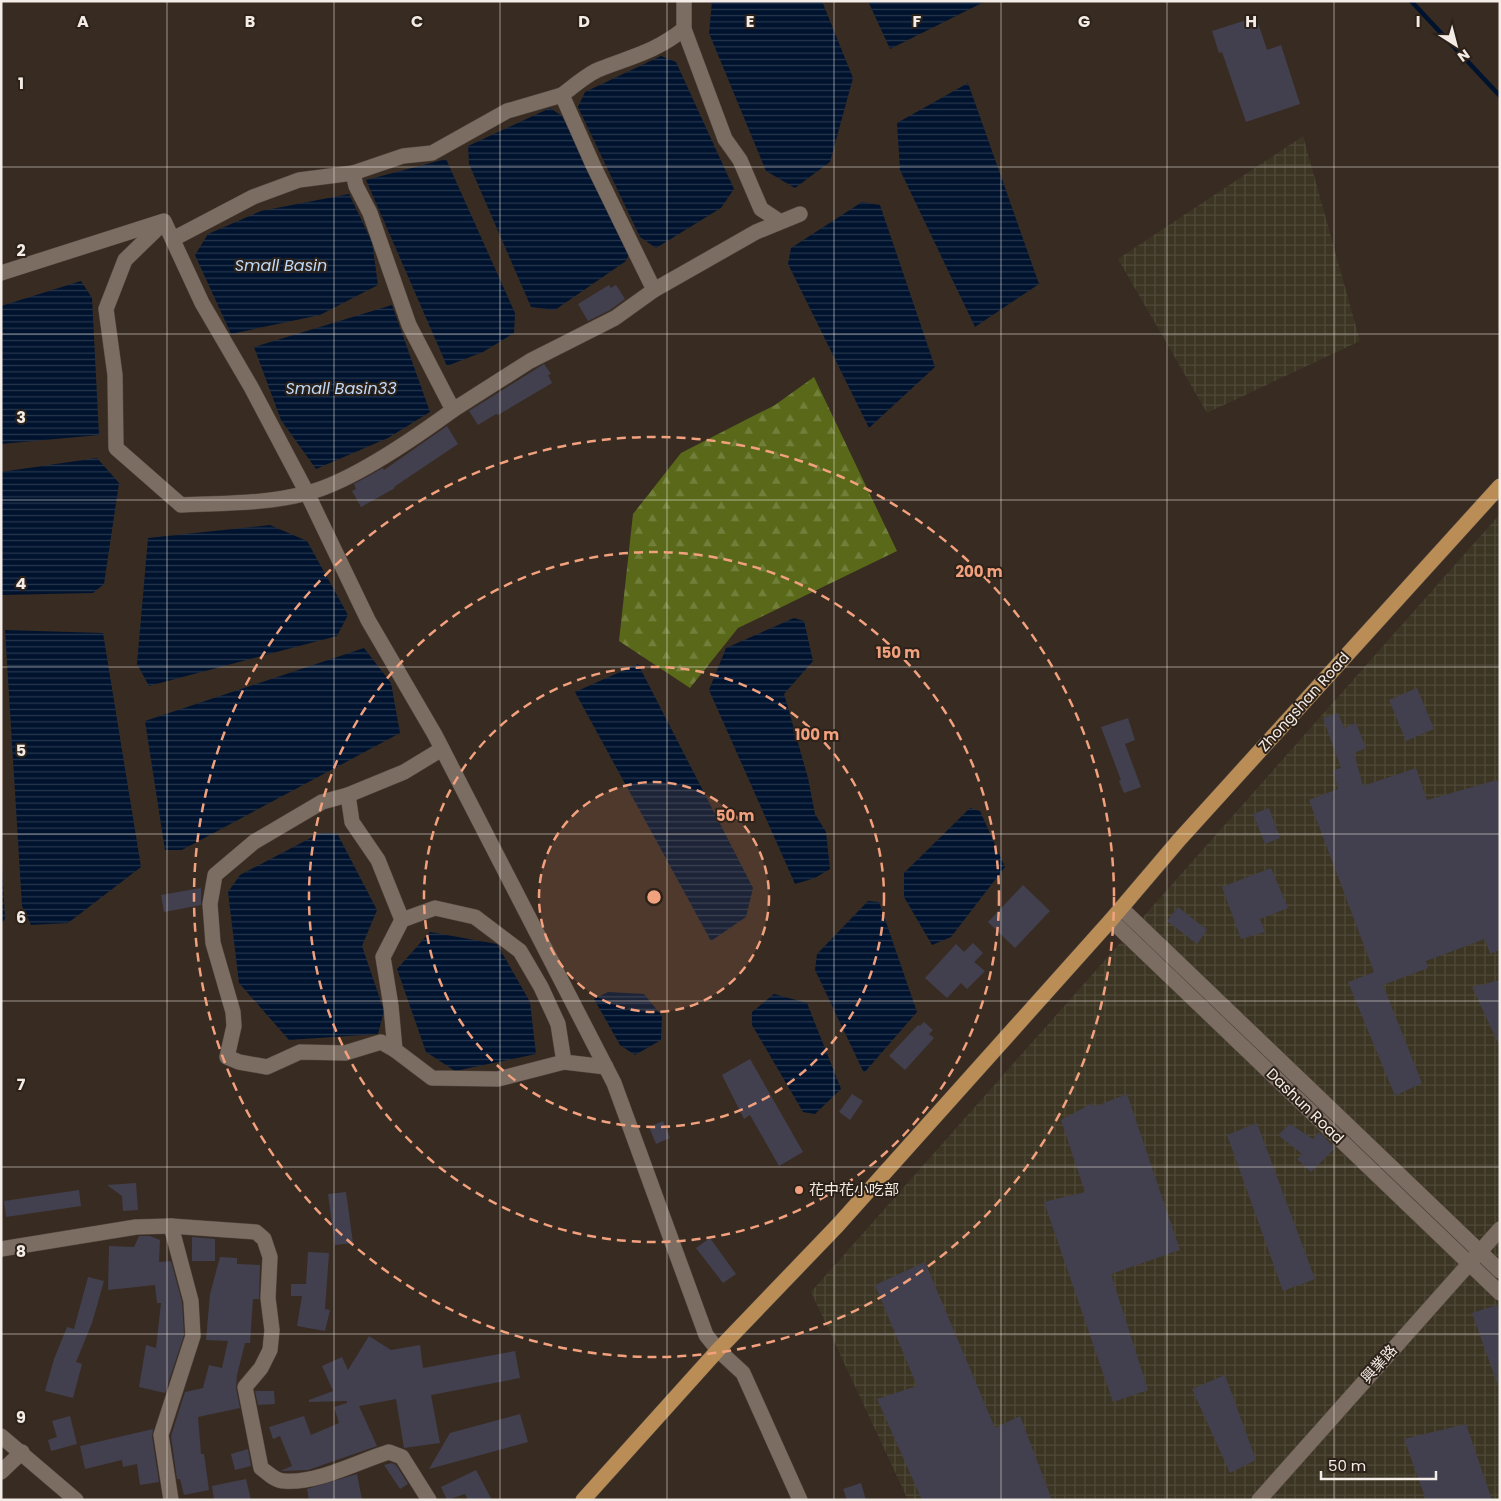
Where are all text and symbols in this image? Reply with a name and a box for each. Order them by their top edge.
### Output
text: A [77,10,89,33]
text: B [245,10,255,33]
text: C [411,10,423,33]
text: D [578,10,590,33]
text: E [746,10,754,33]
text: F [913,10,922,33]
text: G [1078,10,1090,33]
text: H [1245,10,1257,33]
text: I [1416,10,1420,33]
north arrow [1431,20,1481,70]
text: N [1454,44,1474,67]
text: 1 [18,72,24,95]
text: 2 [16,239,26,262]
water label: Small Basin [235,254,327,277]
water label: Small Basin33 [285,377,397,400]
text: 3 [16,406,26,429]
text: 200 m [955,561,1003,582]
text: 4 [16,572,27,595]
text: 150 m [876,642,920,663]
street label: Zhongshan Road [1253,647,1354,756]
text: 100 m [795,724,839,745]
text: 5 [16,739,26,762]
text: 50 m [716,805,754,826]
centre of rings [645,888,663,906]
text: 6 [16,906,26,929]
street label: Dashun Road [1262,1063,1349,1148]
text: 7 [17,1073,26,1096]
place label: 花中花小吃部 [809,1179,899,1200]
marker: 花中花小吃部 [793,1184,805,1196]
text: 8 [16,1240,26,1263]
street label: 興業路 [1356,1340,1401,1387]
text: 9 [16,1406,26,1429]
scale bar [1321,1448,1436,1480]
text: 50 m [1328,1455,1366,1476]

